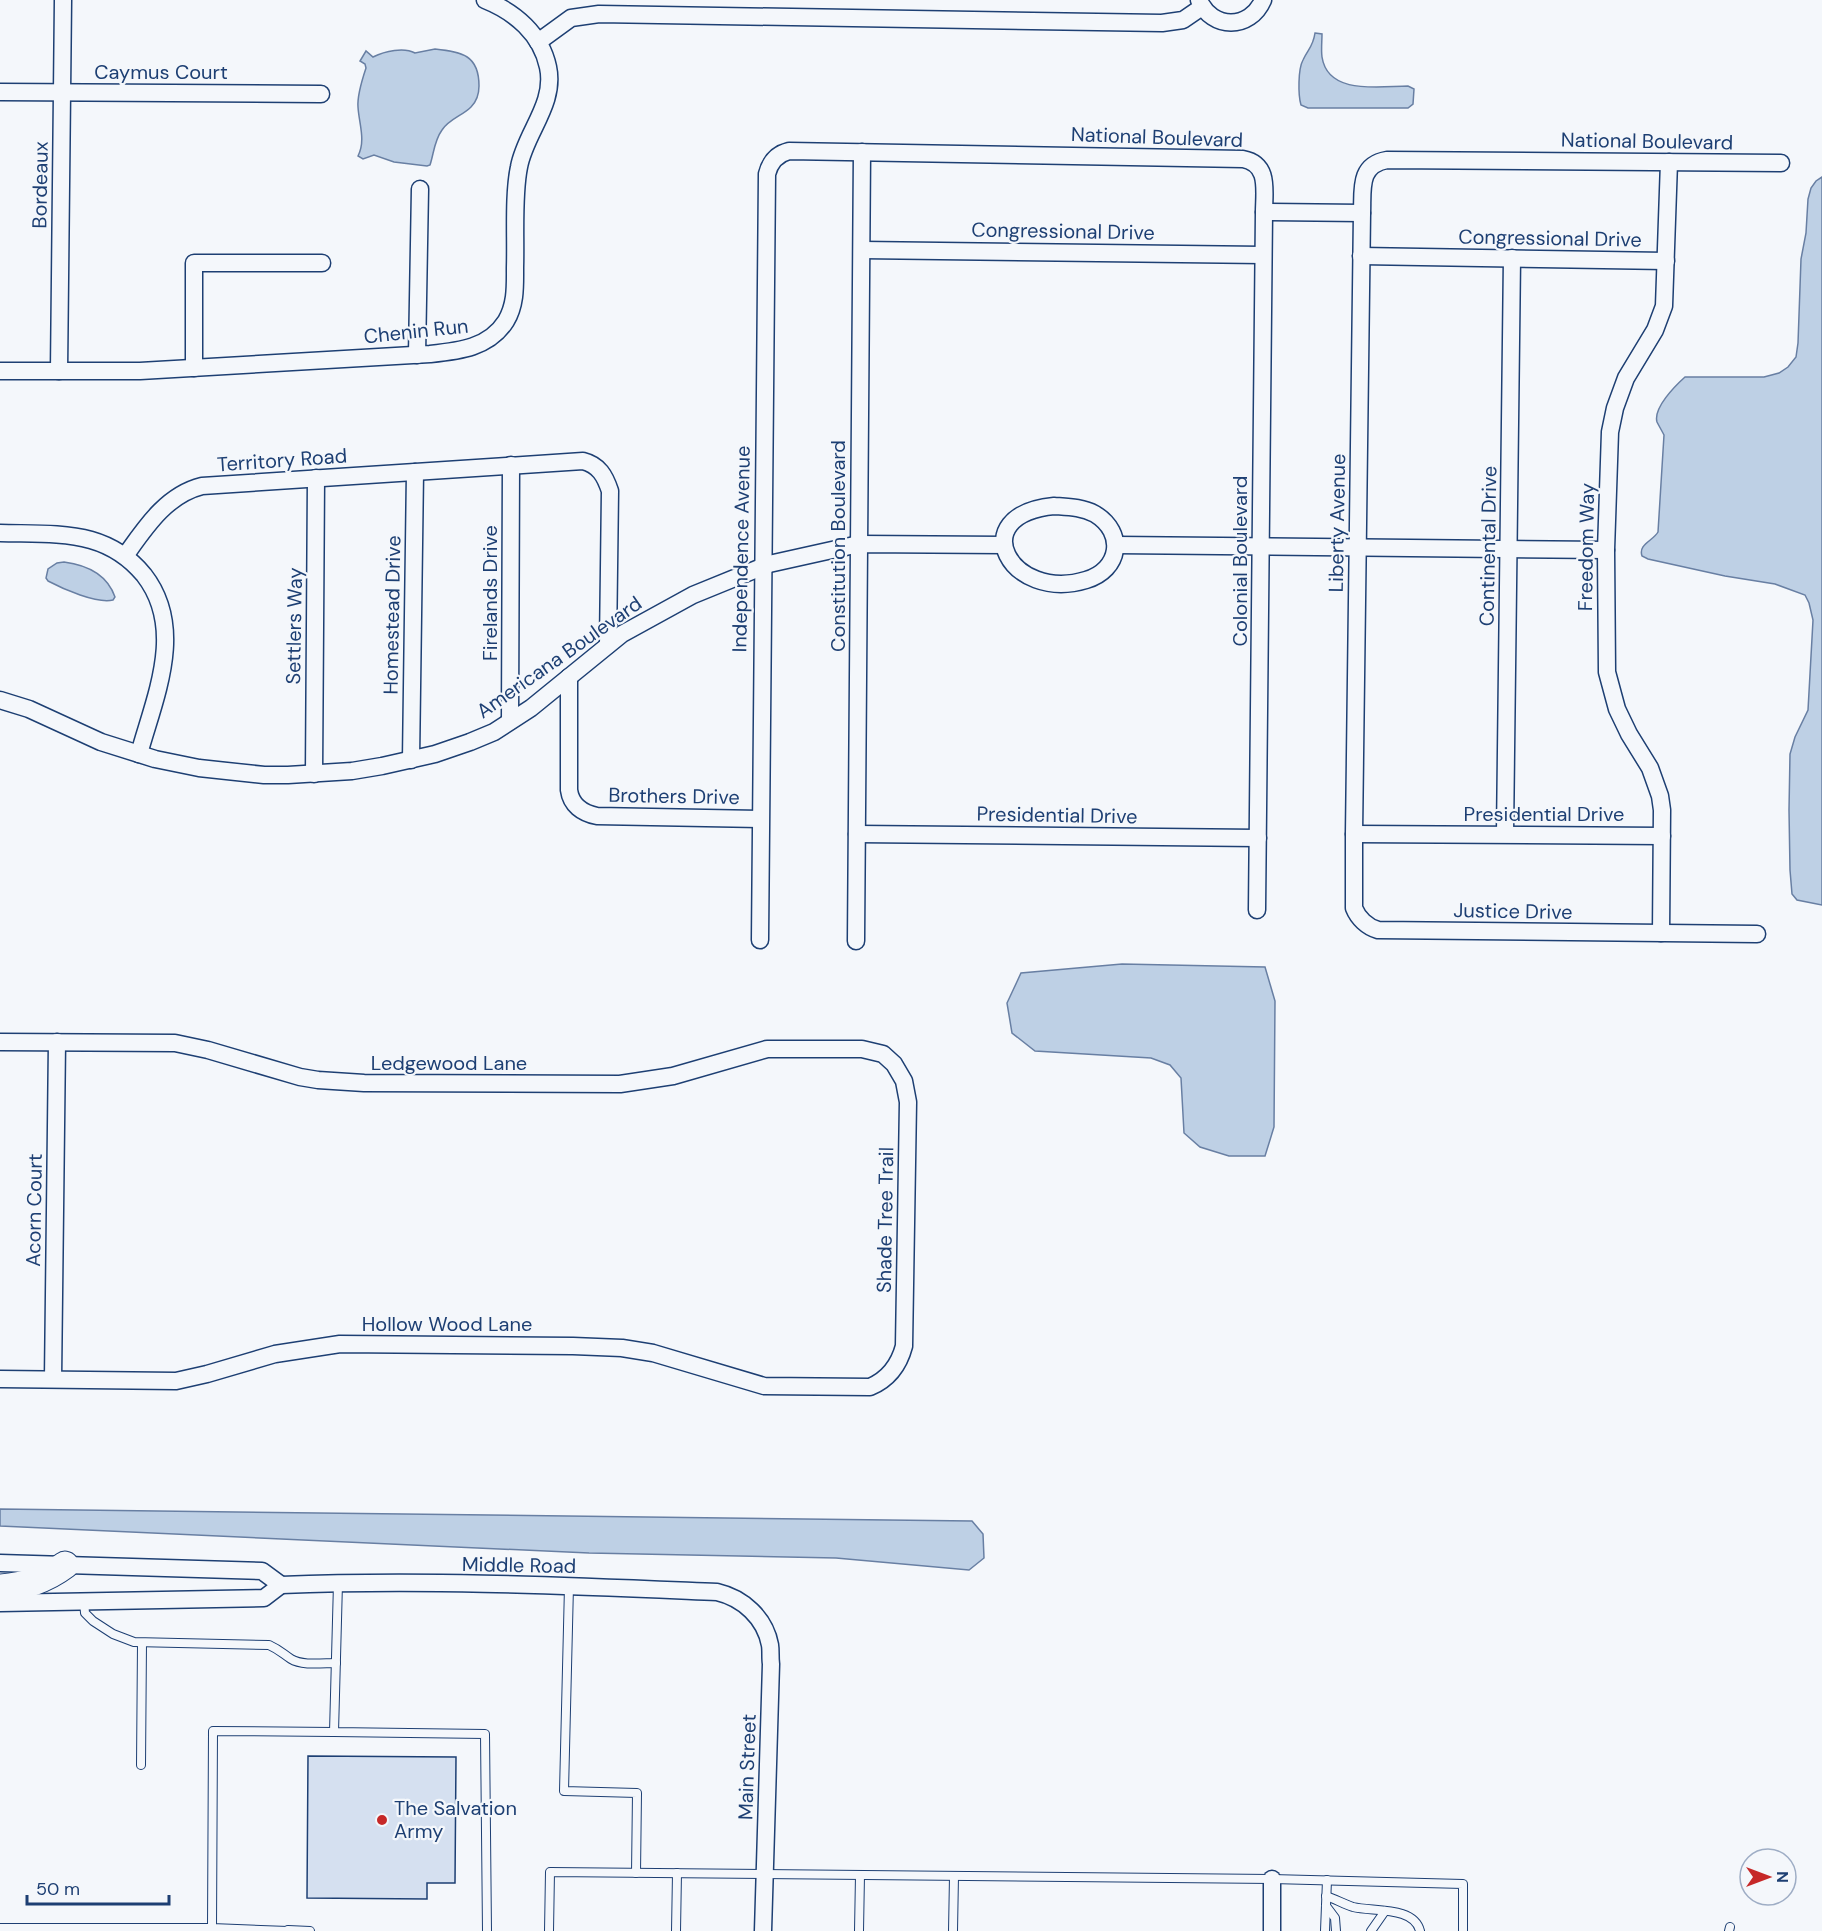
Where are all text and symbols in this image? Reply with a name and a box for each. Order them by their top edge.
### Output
street label: Caymus Court [94,59,228,85]
street label: National Boulevard [1070,121,1244,153]
street label: National Boulevard [1561,126,1733,156]
street label: Bordeaux [26,141,54,229]
street label: Congressional Drive [971,216,1155,246]
street label: Congressional Drive [1458,223,1642,253]
street label: Chenin Run [362,313,470,349]
street label: Constitution Boulevard [825,440,851,652]
street label: Territory Road [216,442,348,478]
street label: Independence Avenue [726,445,756,653]
street label: Liberty Avenue [1323,453,1351,593]
street label: Continental Drive [1474,466,1502,626]
street label: Colonial Boulevard [1227,476,1253,646]
street label: Freedom Way [1572,483,1600,611]
street label: Firelands Drive [477,525,503,661]
street label: Homestead Drive [378,535,406,695]
street label: Settlers Way [280,567,308,685]
street label: Americana Boulevard [471,590,647,724]
street label: Brothers Drive [608,782,740,810]
street label: Presidential Drive [976,801,1138,829]
street label: Presidential Drive [1464,801,1624,827]
street label: Justice Drive [1453,897,1573,925]
street label: Ledgewood Lane [371,1050,527,1076]
street label: Shade Tree Trail [871,1147,899,1293]
street label: Acorn Court [20,1153,48,1267]
street label: Hollow Wood Lane [362,1311,532,1337]
street label: Middle Road [462,1551,576,1579]
street label: Main Street [732,1713,762,1820]
place label: The Salvation Army [394,1795,517,1844]
marker: The Salvation Army [375,1813,389,1827]
north arrow [1738,1847,1798,1907]
scale bar [27,1868,170,1906]
text: N [1772,1871,1793,1883]
text: 50 m [36,1877,80,1901]

